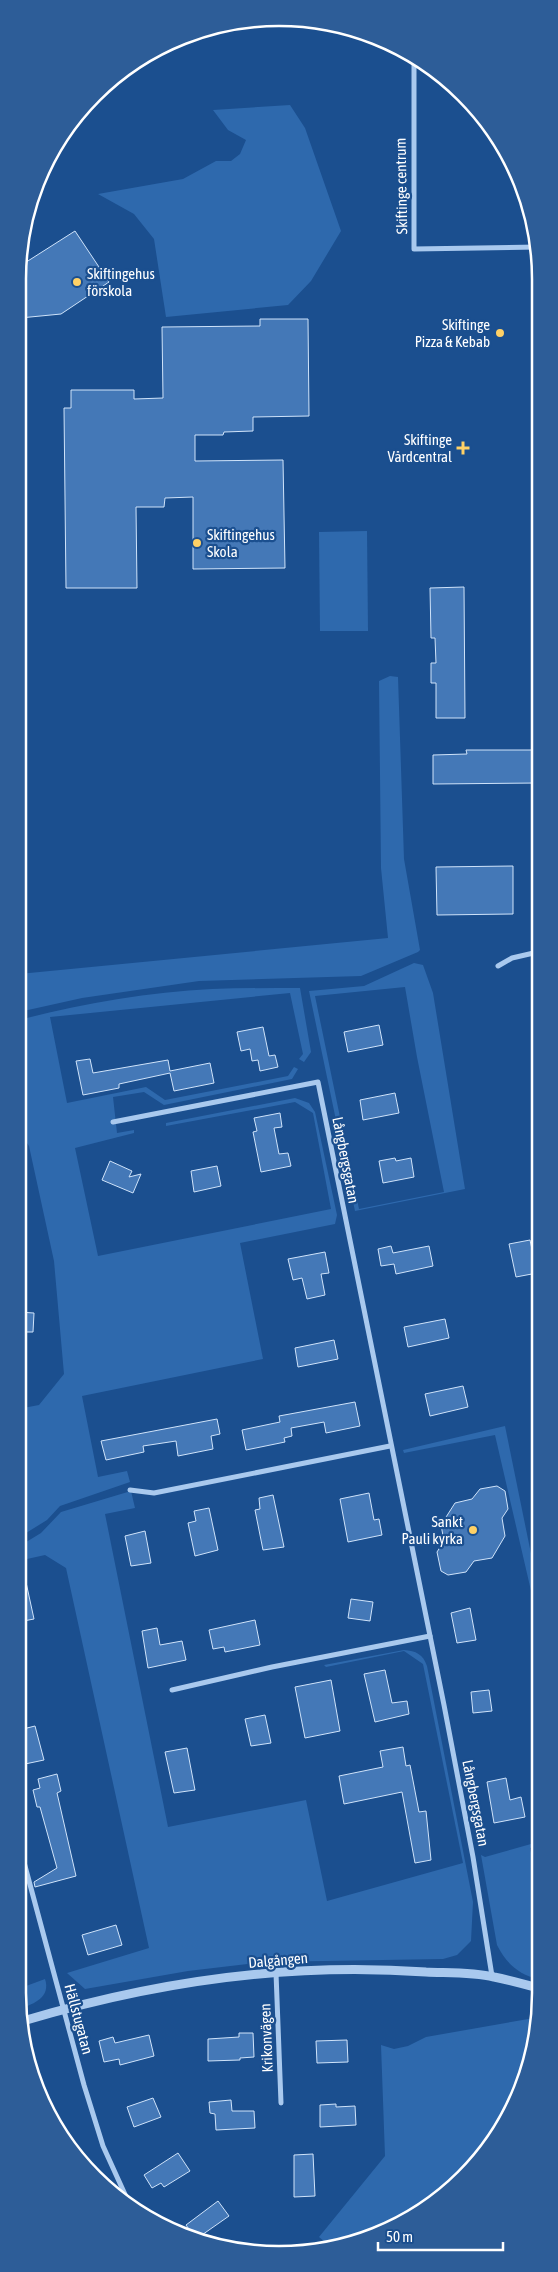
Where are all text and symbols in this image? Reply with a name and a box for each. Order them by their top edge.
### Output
street label: Skiftinge centrum [392,138,410,234]
place label: Skiftingehus förskola [87,265,155,299]
marker: Skiftingehus förskola [71,276,83,288]
place label: Skiftinge Pizza & Kebab [415,316,490,350]
marker: Skiftinge Pizza & Kebab [494,327,506,339]
place label: Skiftinge Vårdcentral [388,431,452,465]
marker: Skiftinge Vårdcentral [456,441,470,455]
place label: Skiftingehus Skola [207,526,275,560]
marker: Skiftingehus Skola [191,537,203,549]
street label: Långbergsgatan [329,1115,363,1205]
place label: Sankt Pauli kyrka [401,1513,463,1547]
marker: Sankt Pauli kyrka [467,1524,479,1536]
street label: Långbergsgatan [459,1758,493,1848]
street label: Dalgången [247,1949,309,1971]
street label: Hällstugatan [61,1982,97,2056]
street label: Krikonvägen [256,2003,276,2073]
scale bar [378,2220,503,2252]
text: 50 m [386,2228,413,2245]

